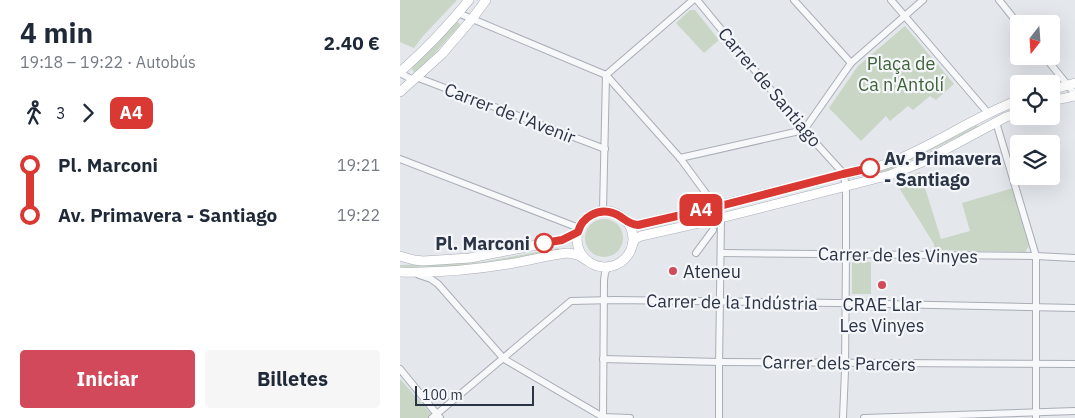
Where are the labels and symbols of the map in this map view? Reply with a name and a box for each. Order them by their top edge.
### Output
north arrow [1010,15,1060,65]
street label: Carrer de Santiago [713,22,827,152]
park label: Plaça de Ca n'Antolí [858,52,944,96]
street label: Carrer de l'Avenir [441,77,579,149]
place label: Av. Primavera - Santiago [884,147,1002,191]
marker: Av. Primavera - Santiago [860,158,880,178]
line badge: A4 [678,194,724,226]
place label: Pl. Marconi [435,232,530,255]
marker: Pl. Marconi [534,233,554,253]
street label: Carrer de les Vinyes [818,242,978,268]
place label: Ateneu [683,260,741,283]
marker: Ateneu [667,265,679,277]
marker: CRAE Llar Les Vinyes [876,279,888,291]
street label: Carrer de la Indústria [646,289,818,315]
place label: CRAE Llar Les Vinyes [840,293,924,337]
street label: Carrer dels Parcers [762,350,916,376]
scale bar [415,383,534,406]

